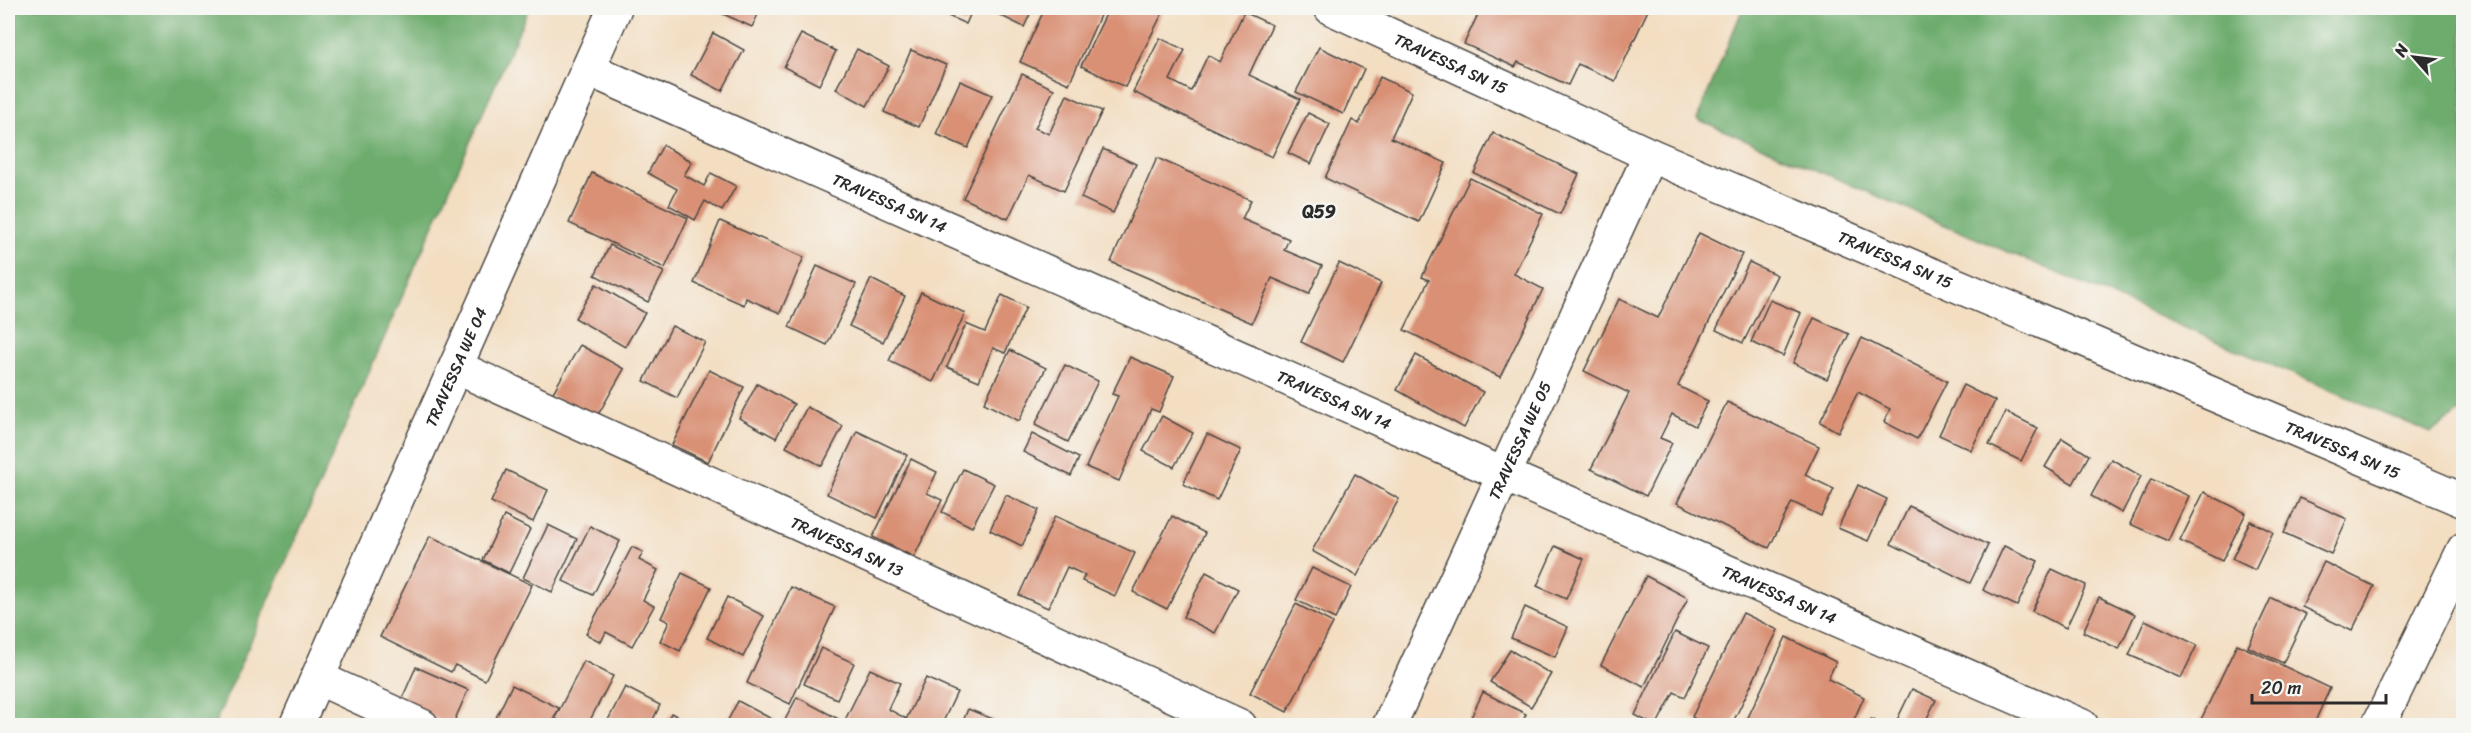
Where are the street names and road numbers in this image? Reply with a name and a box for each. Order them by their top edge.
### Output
street label: TRAVESSA SN 15 [1389,24,1513,102]
street label: TRAVESSA SN 14 [828,164,952,241]
street label: TRAVESSA SN 15 [1833,222,1958,297]
street label: TRAVESSA WE 04 [416,302,495,431]
street label: TRAVESSA SN 14 [1272,361,1396,437]
street label: TRAVESSA WE 05 [1480,376,1559,505]
street label: TRAVESSA SN 15 [2281,412,2405,487]
street label: TRAVESSA SN 13 [786,508,909,585]
street label: TRAVESSA SN 14 [1717,557,1841,632]

